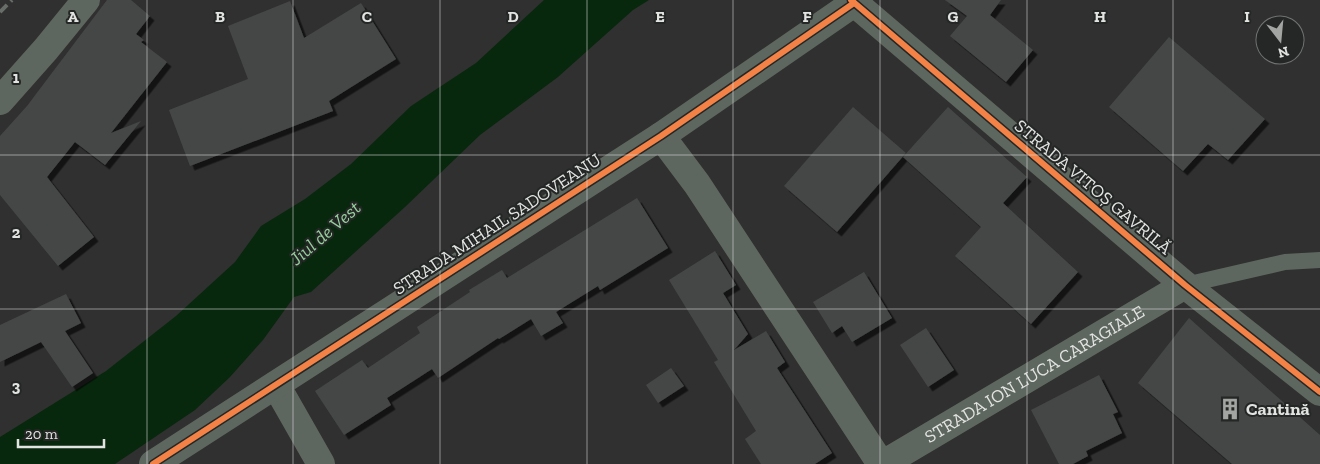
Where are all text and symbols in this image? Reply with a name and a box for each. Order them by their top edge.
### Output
text: A [68,7,79,26]
text: B [215,7,225,26]
text: C [362,7,372,26]
text: D [507,7,519,26]
text: E [655,7,665,26]
text: F [802,7,812,26]
text: G [948,7,959,26]
text: H [1094,7,1106,26]
text: I [1244,7,1250,26]
north arrow [1255,15,1305,65]
text: N [1276,42,1291,62]
text: 1 [13,68,20,87]
street label: STRADA VITOȘ GAVRILĂ [1010,115,1176,259]
street label: STRADA MIHAIL SADOVEANU [389,148,605,299]
water label: Jiul de Vest [284,196,366,271]
text: 2 [12,223,21,242]
street label: STRADA ION LUCA CARAGIALE [920,301,1148,448]
text: 3 [12,377,21,396]
building icon: Cantină [1217,396,1243,422]
place label: Cantină [1246,398,1310,420]
scale bar [18,416,104,448]
text: 20 m [25,425,58,443]

